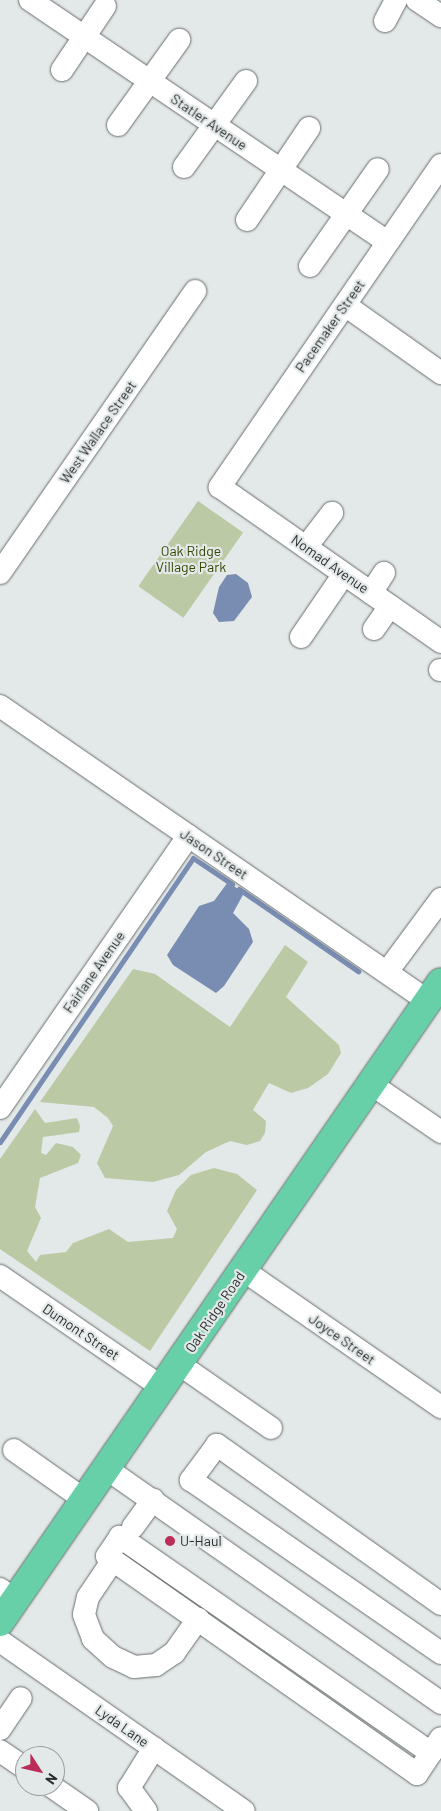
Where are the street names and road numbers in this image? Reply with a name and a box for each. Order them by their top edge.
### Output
street label: Statler Avenue [168,90,250,154]
street label: Pacemaker Street [292,276,368,376]
street label: West Wallace Street [56,377,140,487]
street label: Nomad Avenue [288,531,372,597]
street label: Jason Street [177,825,251,883]
street label: Fairlane Avenue [60,928,128,1016]
street label: Oak Ridge Road [182,1268,248,1356]
street label: Dumont Street [40,1300,122,1364]
street label: Joyce Street [305,1310,379,1368]
street label: Lyda Lane [92,1701,152,1751]

